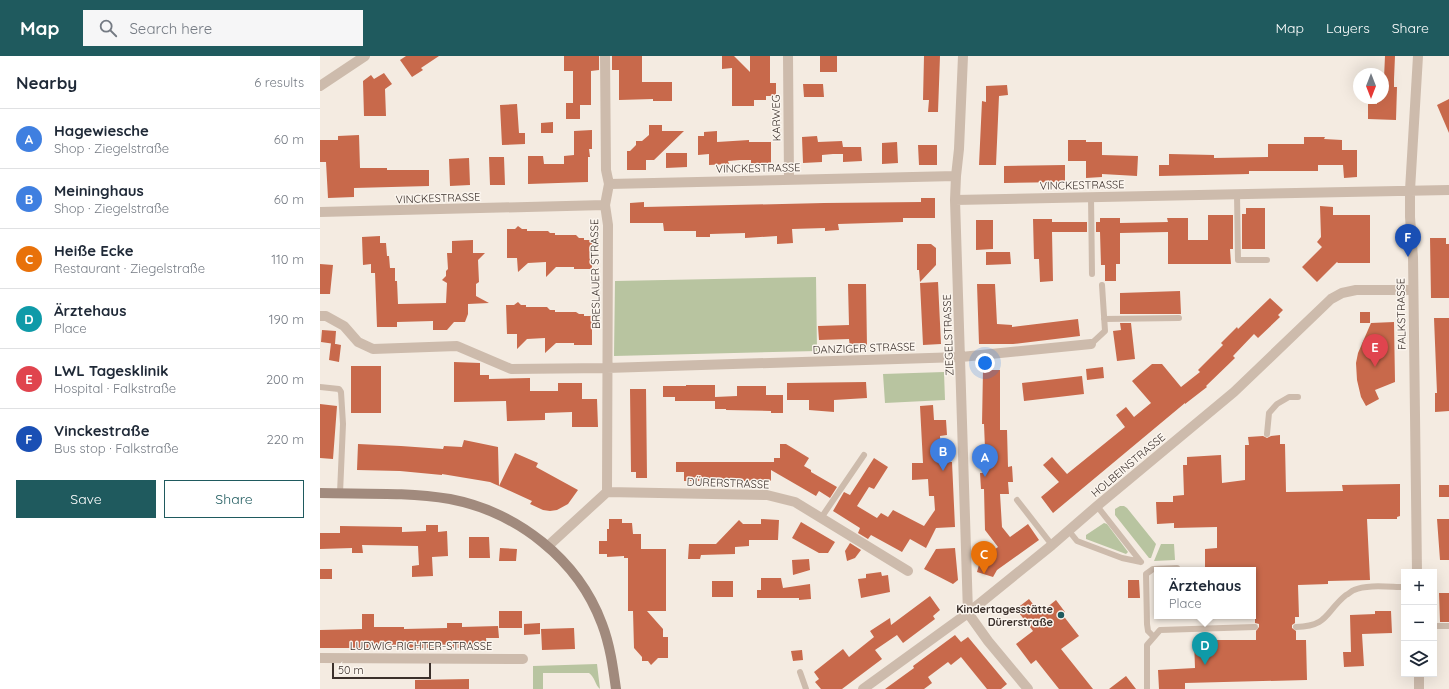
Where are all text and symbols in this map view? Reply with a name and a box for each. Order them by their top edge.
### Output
search box [83,10,363,46]
text: Map [20,16,59,40]
icon: search [97,17,119,39]
text: Search here [129,19,212,38]
text: Map [1275,19,1304,37]
text: Layers [1326,19,1370,37]
text: Share [1392,19,1429,37]
north arrow [1353,68,1389,104]
text: Nearby [16,72,77,93]
text: 6 results [254,74,304,90]
street label: KARWEG [769,95,783,141]
text: Hagewiesche [54,121,149,140]
text: A [25,131,33,147]
text: 60 m [274,131,304,147]
text: Shop · Ziegelstraße [54,140,169,156]
street label: VINCKESTRASSE [715,160,801,176]
street label: VINCKESTRASSE [1039,177,1125,193]
text: Meininghaus [54,181,144,200]
street label: VINCKESTRASSE [395,190,481,206]
text: B [25,191,33,207]
text: 60 m [274,191,304,207]
text: Shop · Ziegelstraße [54,200,169,216]
street label: BRESLAUER STRASSE [587,219,603,329]
pin: F [1395,224,1421,257]
text: Heiße Ecke [54,241,134,260]
text: C [25,251,33,267]
text: 110 m [271,251,304,267]
text: Restaurant · Ziegelstraße [54,260,205,276]
street label: FALKSTRASSE [1393,278,1409,350]
street label: ZIEGELSTRASSE [940,294,956,376]
text: Ärztehaus [54,301,126,320]
text: D [24,311,34,327]
text: 190 m [269,311,304,327]
text: Place [54,320,87,336]
pin: E [1362,334,1388,367]
street label: DANZIGER STRASSE [812,339,916,357]
your location [975,353,995,373]
text: LWL Tagesklinik [54,361,168,380]
text: E [25,371,33,387]
text: 200 m [266,371,304,387]
text: Hospital · Falkstraße [54,380,176,396]
text: Vinckestraße [54,421,149,440]
street label: HOLBEINSTRASSE [1088,430,1168,500]
text: F [25,431,33,447]
text: 220 m [266,431,304,447]
pin: B [930,438,956,471]
text: Bus stop · Falkstraße [54,440,179,456]
pin: A [972,444,998,477]
street label: DÜRERSTRASSE [686,475,770,491]
button: Save [16,480,156,518]
button: Share [164,480,304,518]
pin: C [971,541,997,574]
popup [1154,567,1256,619]
map controls [1401,569,1437,677]
button: + [1401,569,1437,605]
text: Ärztehaus [1169,576,1241,595]
text: Place [1169,595,1202,611]
place label: Kindertagesstätte Dürerstraße [956,602,1054,629]
button: − [1401,605,1437,641]
marker: Kindertagesstätte Dürerstraße [1056,610,1066,620]
pin: D [1192,632,1218,665]
street label: LUDWIG-RICHTER-STRASSE [350,639,492,653]
button: layers [1401,641,1437,677]
scale bar [332,661,431,680]
text: 50 m [338,663,364,677]

